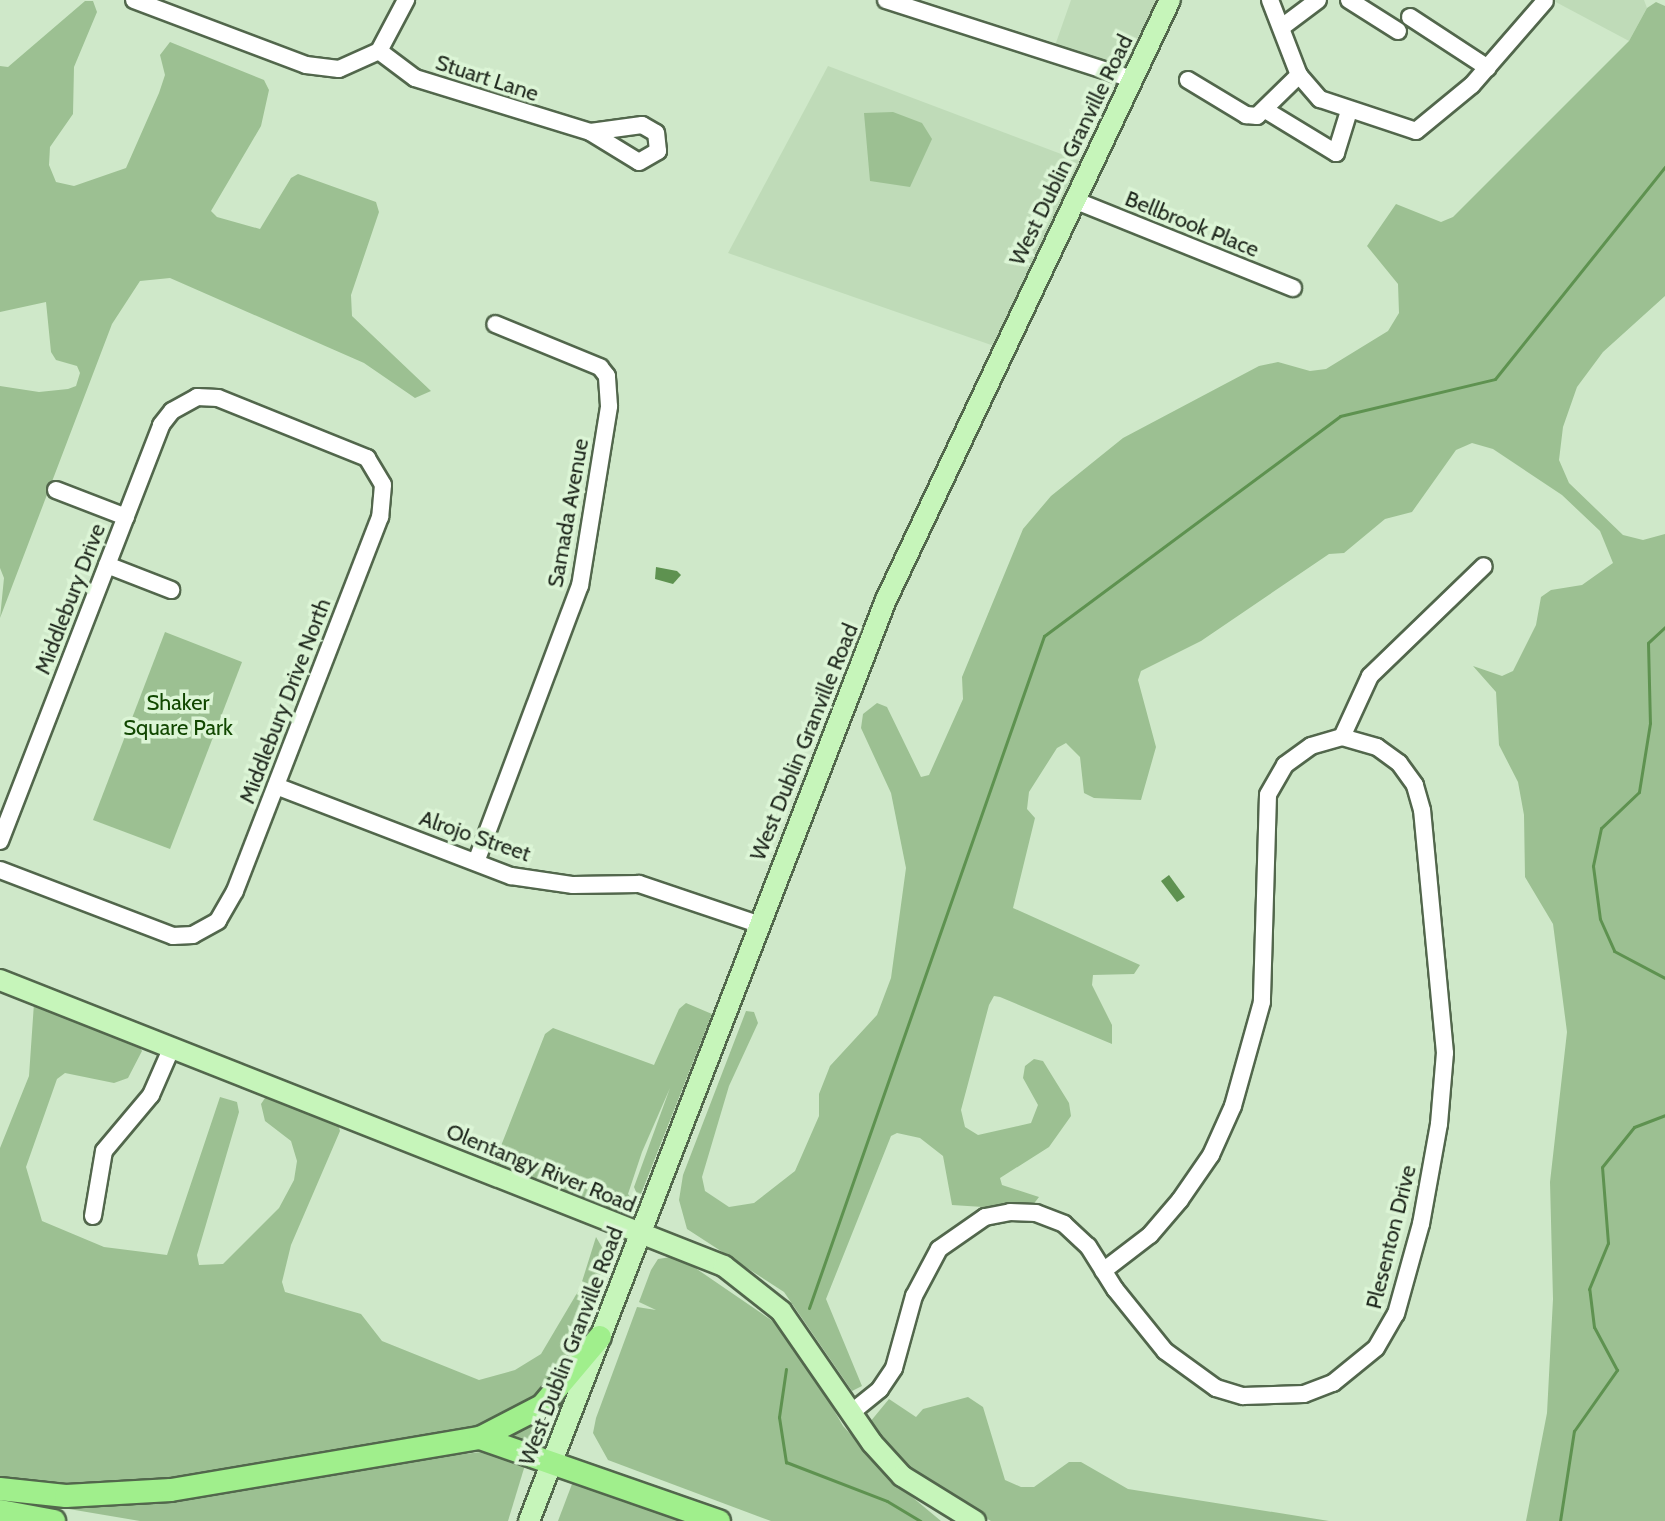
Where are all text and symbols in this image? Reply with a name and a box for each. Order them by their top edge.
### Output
street label: West Dublin Granville Road [1004,30,1138,270]
street label: Stuart Lane [432,49,542,107]
street label: Bellbrook Place [1121,185,1263,263]
street label: Samada Avenue [542,436,594,590]
street label: Middlebury Drive [29,520,111,678]
street label: Middlebury Drive North [234,595,336,807]
street label: West Dublin Granville Road [744,620,864,864]
park label: Shaker Square Park [123,689,233,740]
street label: Alrojo Street [416,805,534,867]
street label: Olentangy River Road [442,1118,640,1218]
street label: Plesenton Drive [1360,1162,1422,1312]
street label: West Dublin Granville Road [513,1223,629,1469]

